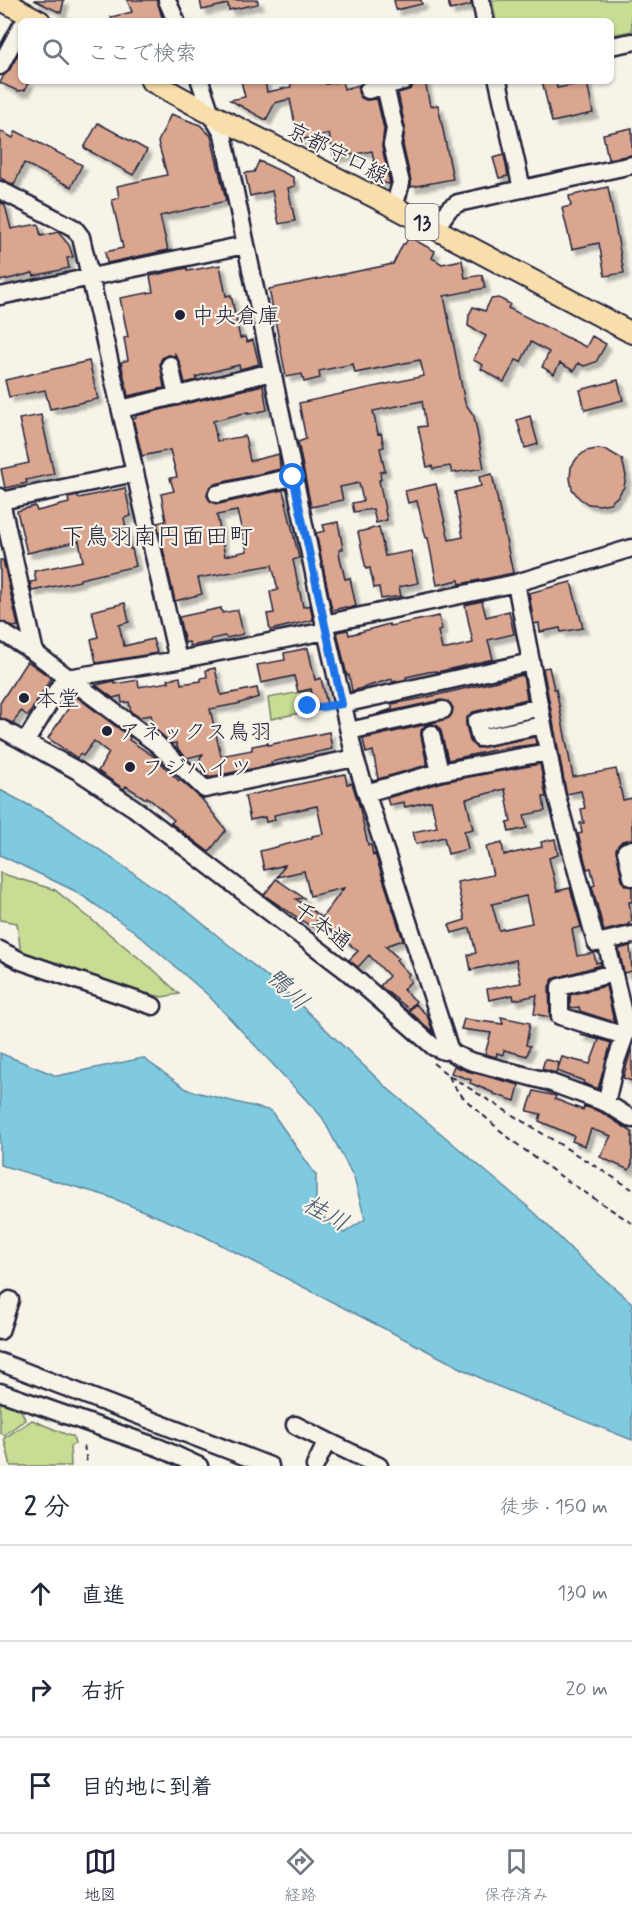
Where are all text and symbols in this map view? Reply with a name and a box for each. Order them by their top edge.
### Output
search box [18,18,614,84]
icon: search [39,35,72,68]
text: ここで検索 [87,40,197,68]
street label: 京都守口線 [282,116,392,191]
road number: 13 [406,204,438,240]
place label: 中央倉庫 [192,303,280,331]
marker: 中央倉庫 [173,308,187,322]
route start [279,463,305,489]
district label: 下鳥羽南円面田町 [61,522,253,553]
place label: 本堂 [36,686,80,714]
marker: 本堂 [17,691,31,705]
route end [294,692,320,718]
place label: アネックス鳥羽 [119,719,272,747]
marker: アネックス鳥羽 [100,724,114,738]
place label: フジハイツ [142,755,252,783]
marker: フジハイツ [123,760,137,774]
street label: 千本通 [287,896,357,958]
water label: 鴨川 [259,962,315,1018]
water label: 桂川 [297,1189,354,1240]
text: 2 分 [24,1491,70,1525]
text: 徒歩 · 150 m [500,1494,608,1521]
icon: ahead [24,1577,57,1610]
text: 130 m [557,1580,608,1607]
text: 直進 [81,1582,125,1610]
icon: right [24,1673,57,1706]
text: 20 m [565,1676,608,1703]
text: 右折 [81,1678,125,1706]
icon: arrive [24,1769,57,1802]
text: 目的地に到着 [81,1774,213,1802]
tab: 地図 [84,1845,117,1906]
tab: 経路 [284,1845,317,1906]
tab: 保存済み [484,1845,548,1906]

